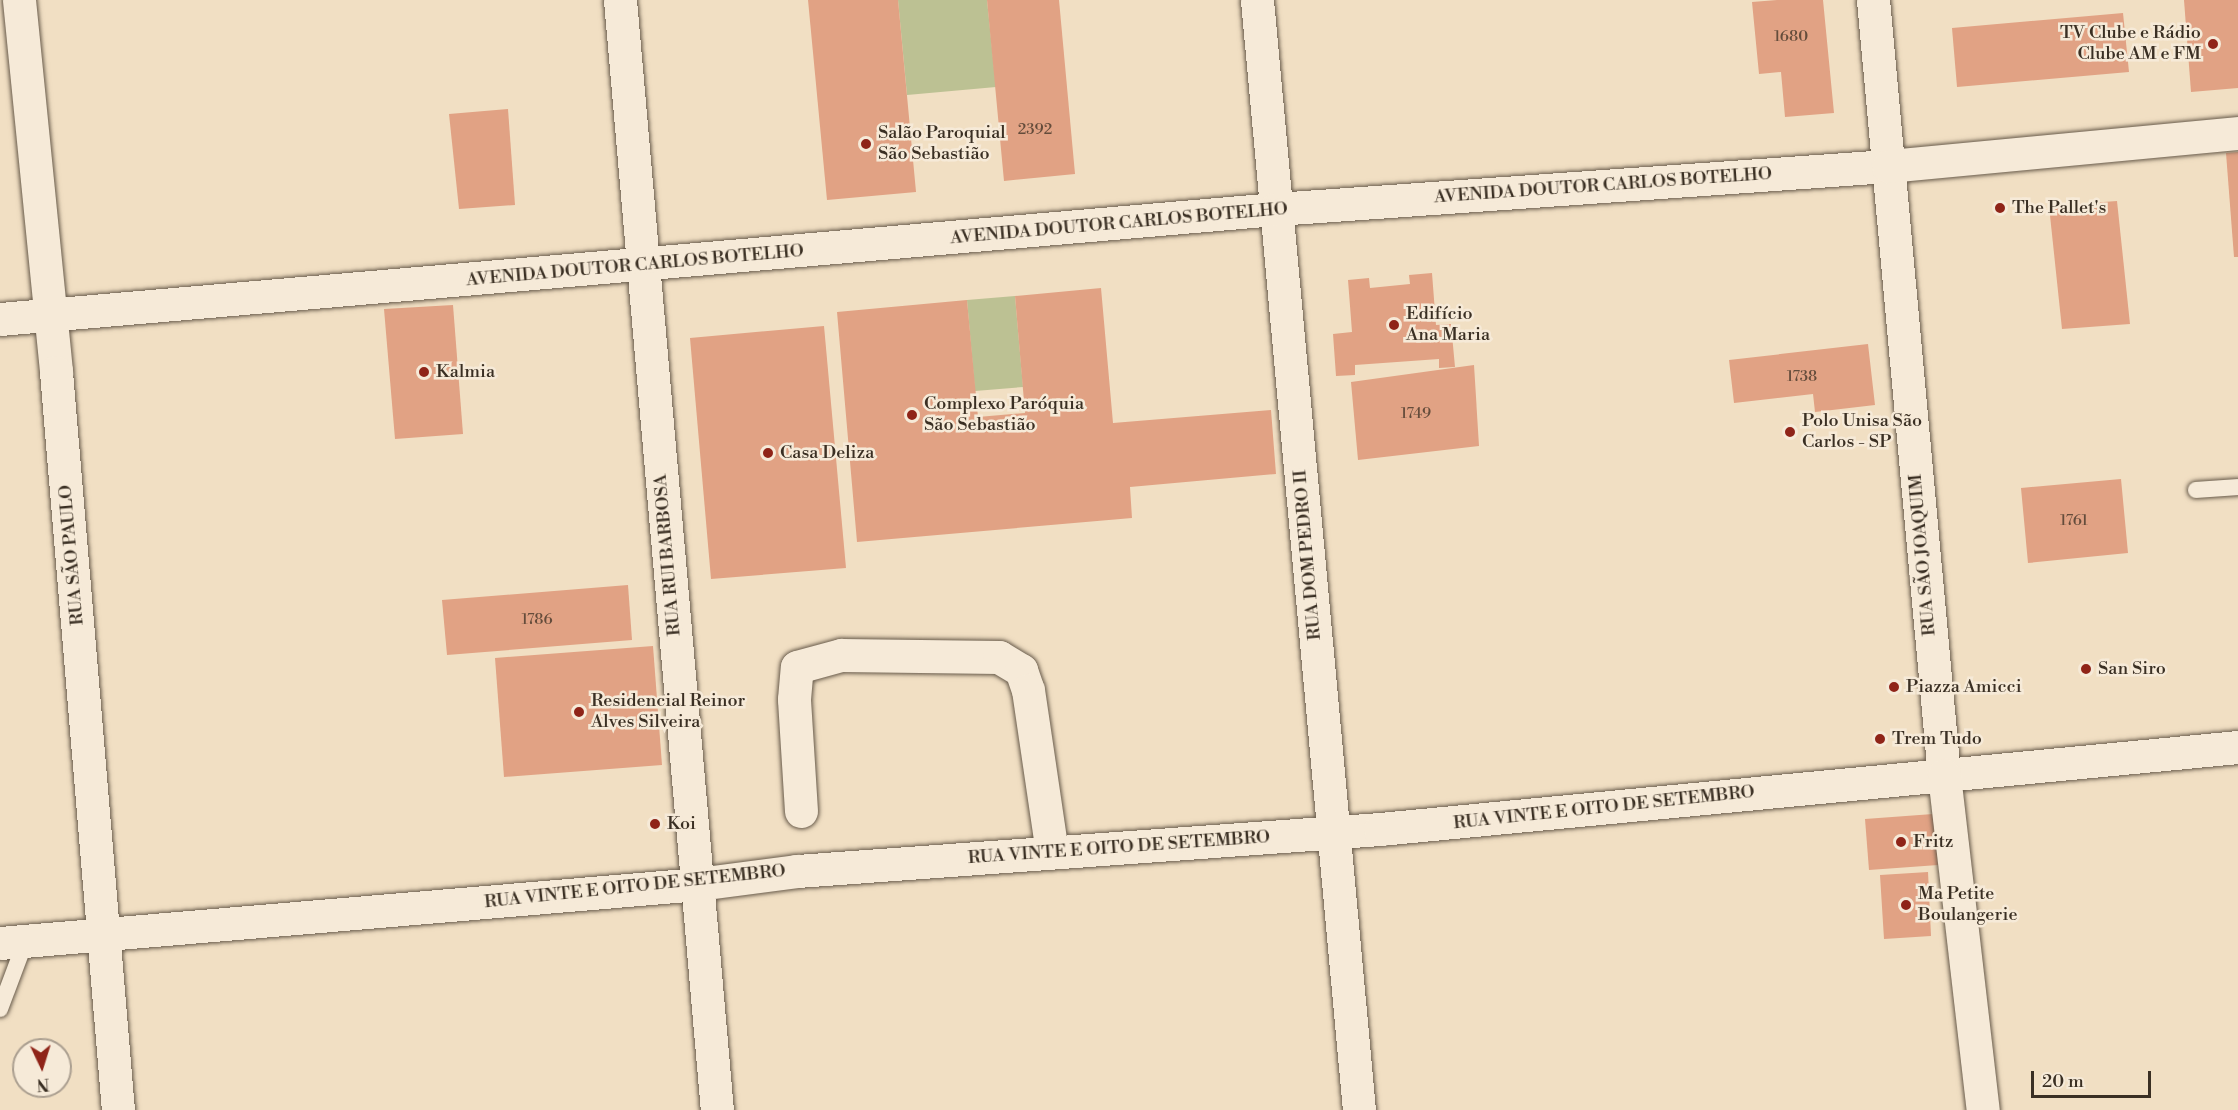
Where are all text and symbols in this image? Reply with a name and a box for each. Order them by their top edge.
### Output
place label: TV Clube e Rádio Clube AM e FM [2060,23,2201,66]
house number: 1680 [1774,28,1808,46]
marker: TV Clube e Rádio Clube AM e FM [2206,37,2220,51]
house number: 2392 [1018,121,1052,139]
place label: Salão Paroquial São Sebastião [878,123,1006,166]
marker: Salão Paroquial São Sebastião [859,137,873,151]
street label: AVENIDA DOUTOR CARLOS BOTELHO [1433,163,1773,209]
place label: The Pallet's [2012,197,2106,219]
street label: AVENIDA DOUTOR CARLOS BOTELHO [949,198,1289,250]
marker: The Pallet's [1993,201,2007,215]
street label: AVENIDA DOUTOR CARLOS BOTELHO [465,240,805,292]
place label: Edifício Ana Maria [1406,304,1490,346]
marker: Edifício Ana Maria [1387,318,1401,332]
place label: Kalmia [436,361,495,383]
marker: Kalmia [417,365,431,379]
house number: 1738 [1787,368,1817,386]
place label: Complexo Paróquia São Sebastião [924,394,1084,436]
house number: 1749 [1401,405,1431,423]
marker: Complexo Paróquia São Sebastião [905,408,919,422]
place label: Polo Unisa São Carlos - SP [1802,411,1922,454]
marker: Polo Unisa São Carlos - SP [1783,425,1797,439]
place label: Casa Deliza [780,442,874,464]
marker: Casa Deliza [761,446,775,460]
street label: RUA DOM PEDRO II [1290,469,1326,641]
street label: RUA RUI BARBOSA [650,473,686,637]
street label: RUA SÃO JOAQUIM [1905,473,1941,637]
street label: RUA SÃO PAULO [55,484,89,626]
house number: 1761 [2060,512,2088,530]
house number: 1786 [521,611,553,629]
place label: San Siro [2098,658,2166,680]
marker: San Siro [2079,662,2093,676]
place label: Piazza Amicci [1906,676,2022,698]
marker: Piazza Amicci [1887,680,1901,694]
place label: Residencial Reinor Alves Silveira [591,691,745,734]
marker: Residencial Reinor Alves Silveira [572,705,586,719]
place label: Trem Tudo [1892,728,1982,750]
marker: Trem Tudo [1873,732,1887,746]
street label: RUA VINTE E OITO DE SETEMBRO [1452,781,1756,835]
place label: Koi [667,813,696,835]
marker: Koi [648,817,662,831]
street label: RUA VINTE E OITO DE SETEMBRO [967,827,1271,869]
place label: Fritz [1913,831,1953,853]
marker: Fritz [1894,835,1908,849]
street label: RUA VINTE E OITO DE SETEMBRO [483,860,787,914]
place label: Ma Petite Boulangerie [1918,884,2018,926]
marker: Ma Petite Boulangerie [1899,898,1913,912]
north arrow [12,1038,72,1098]
scale bar [2034,1059,2154,1097]
text: 20 m [2042,1070,2084,1093]
text: N [36,1074,50,1094]

